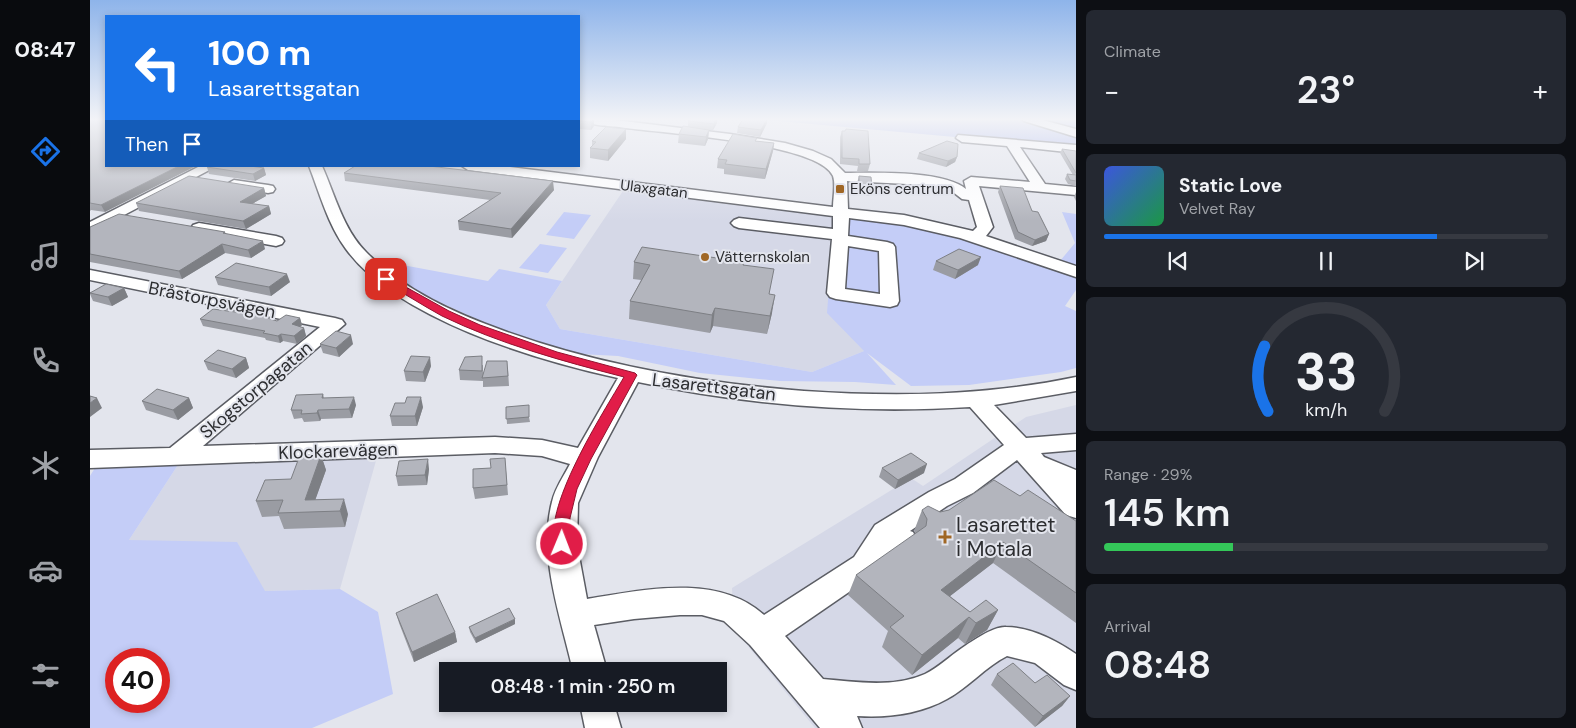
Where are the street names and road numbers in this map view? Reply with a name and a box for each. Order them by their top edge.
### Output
street label: Ulaxgatan [619,175,689,203]
street label: Bråstorpsvägen [146,276,278,324]
street label: Skogstorpagatan [195,336,317,444]
street label: Lasarettsgatan [651,368,777,406]
street label: Klockarevägen [278,437,398,465]

